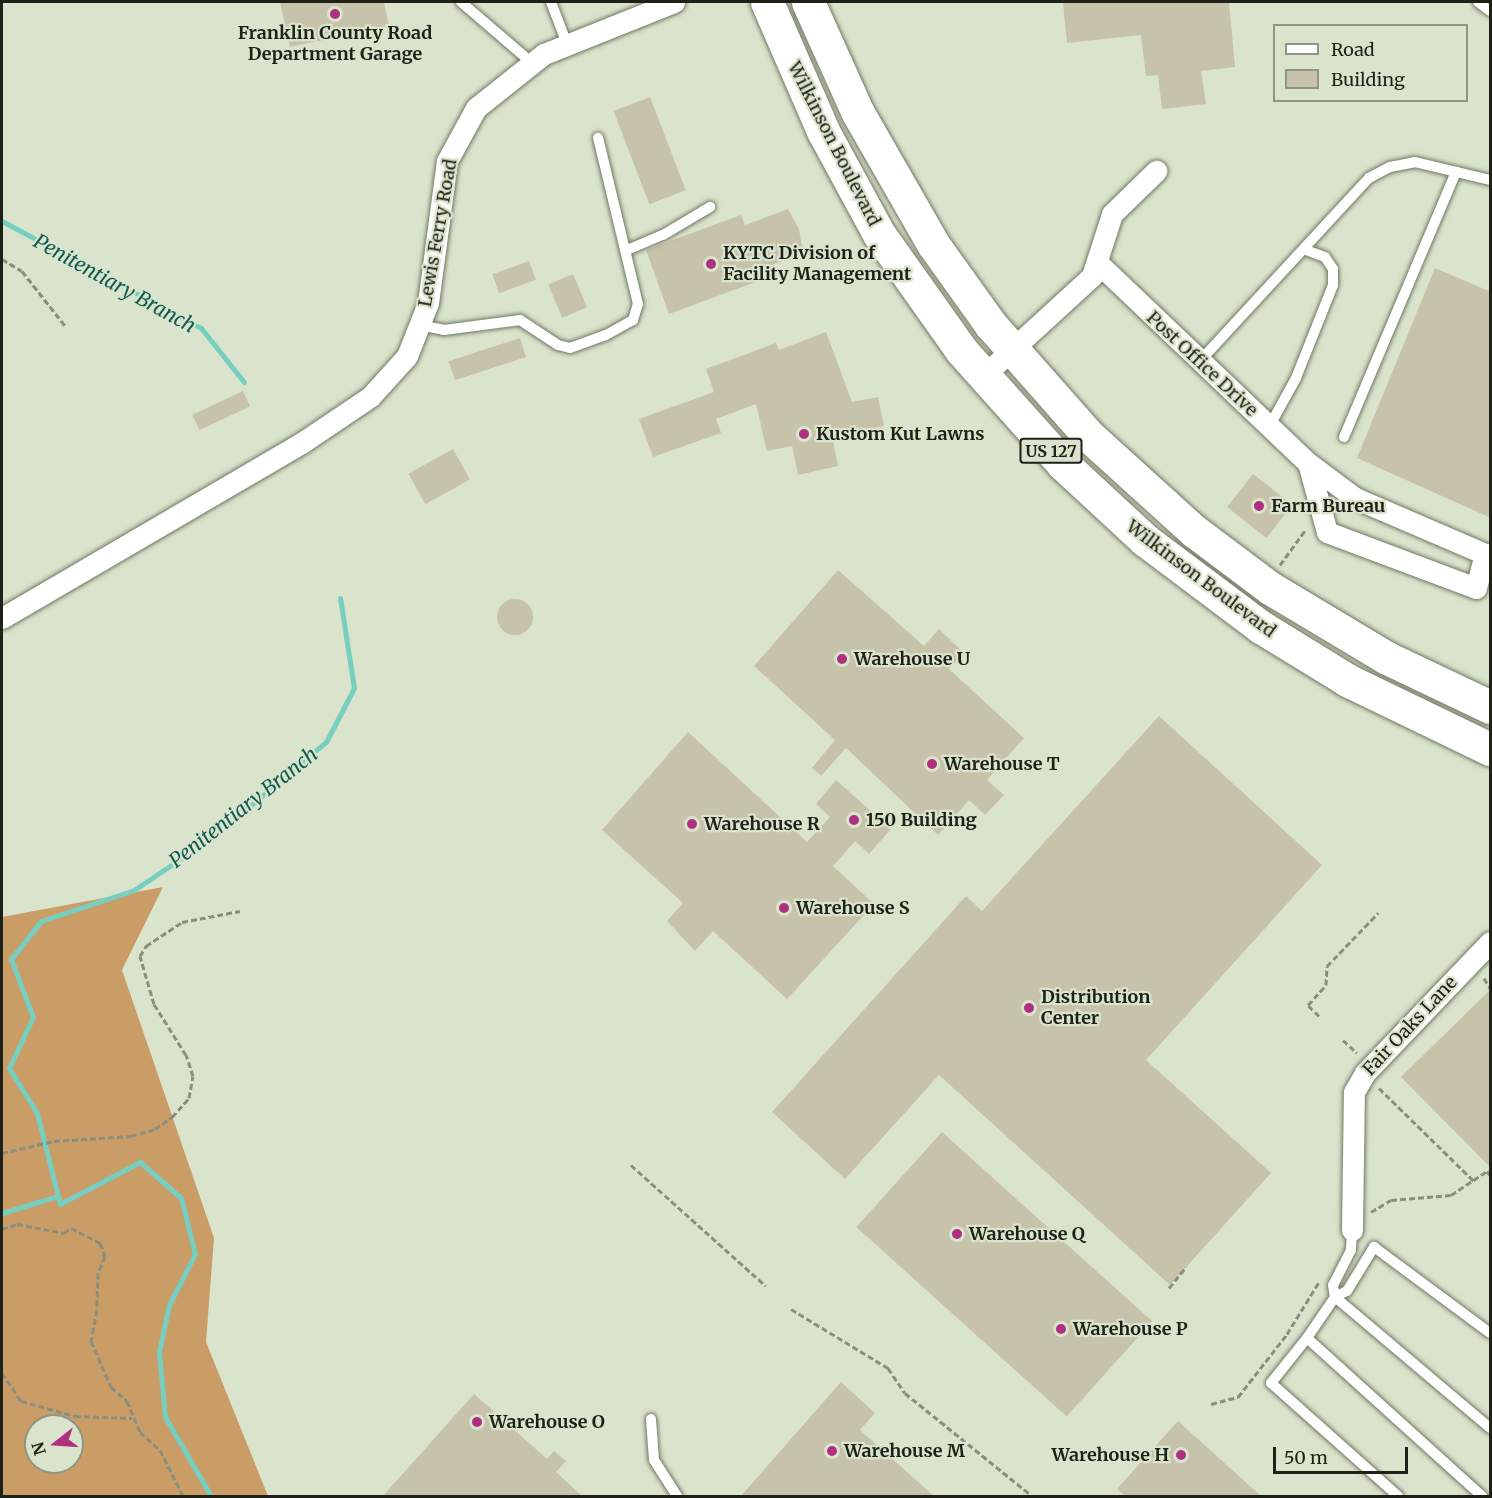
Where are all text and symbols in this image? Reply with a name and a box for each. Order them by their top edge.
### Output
marker: Franklin County Road Department Garage [328,7,342,21]
place label: Franklin County Road Department Garage [238,23,432,66]
legend [1273,24,1468,102]
text: Road [1331,38,1375,61]
street label: Wilkinson Boulevard [783,58,885,230]
text: Building [1331,68,1405,91]
street label: Lewis Ferry Road [414,157,462,309]
water label: Penitentiary Branch [30,229,200,337]
place label: KYTC Division of Facility Management [723,243,911,286]
marker: KYTC Division of Facility Management [704,257,718,271]
street label: Post Office Drive [1142,307,1262,421]
place label: Kustom Kut Lawns [816,423,985,445]
marker: Kustom Kut Lawns [797,427,811,441]
road number: US 127 [1020,438,1082,464]
place label: Farm Bureau [1271,495,1385,517]
marker: Farm Bureau [1252,499,1266,513]
street label: Wilkinson Boulevard [1122,516,1280,642]
place label: Warehouse U [854,648,970,670]
marker: Warehouse U [835,652,849,666]
water label: Penitentiary Branch [164,742,322,872]
place label: Warehouse T [944,753,1060,775]
marker: Warehouse T [925,757,939,771]
place label: 150 Building [866,809,977,831]
place label: Warehouse R [704,813,820,835]
marker: 150 Building [847,813,861,827]
marker: Warehouse R [685,817,699,831]
place label: Warehouse S [796,897,910,919]
marker: Warehouse S [777,901,791,915]
street label: Fair Oaks Lane [1358,972,1462,1080]
place label: Distribution Center [1041,987,1151,1030]
marker: Distribution Center [1022,1001,1036,1015]
place label: Warehouse Q [969,1223,1085,1245]
marker: Warehouse Q [950,1227,964,1241]
place label: Warehouse P [1073,1318,1188,1340]
marker: Warehouse P [1054,1322,1068,1336]
place label: Warehouse O [489,1411,605,1433]
north arrow [24,1414,84,1474]
marker: Warehouse O [470,1415,484,1429]
scale bar [1276,1435,1411,1473]
text: N [27,1440,50,1458]
place label: Warehouse M [844,1440,965,1462]
marker: Warehouse M [825,1444,839,1458]
place label: Warehouse H [1051,1444,1169,1466]
text: 50 m [1284,1446,1328,1469]
marker: Warehouse H [1174,1448,1188,1462]

